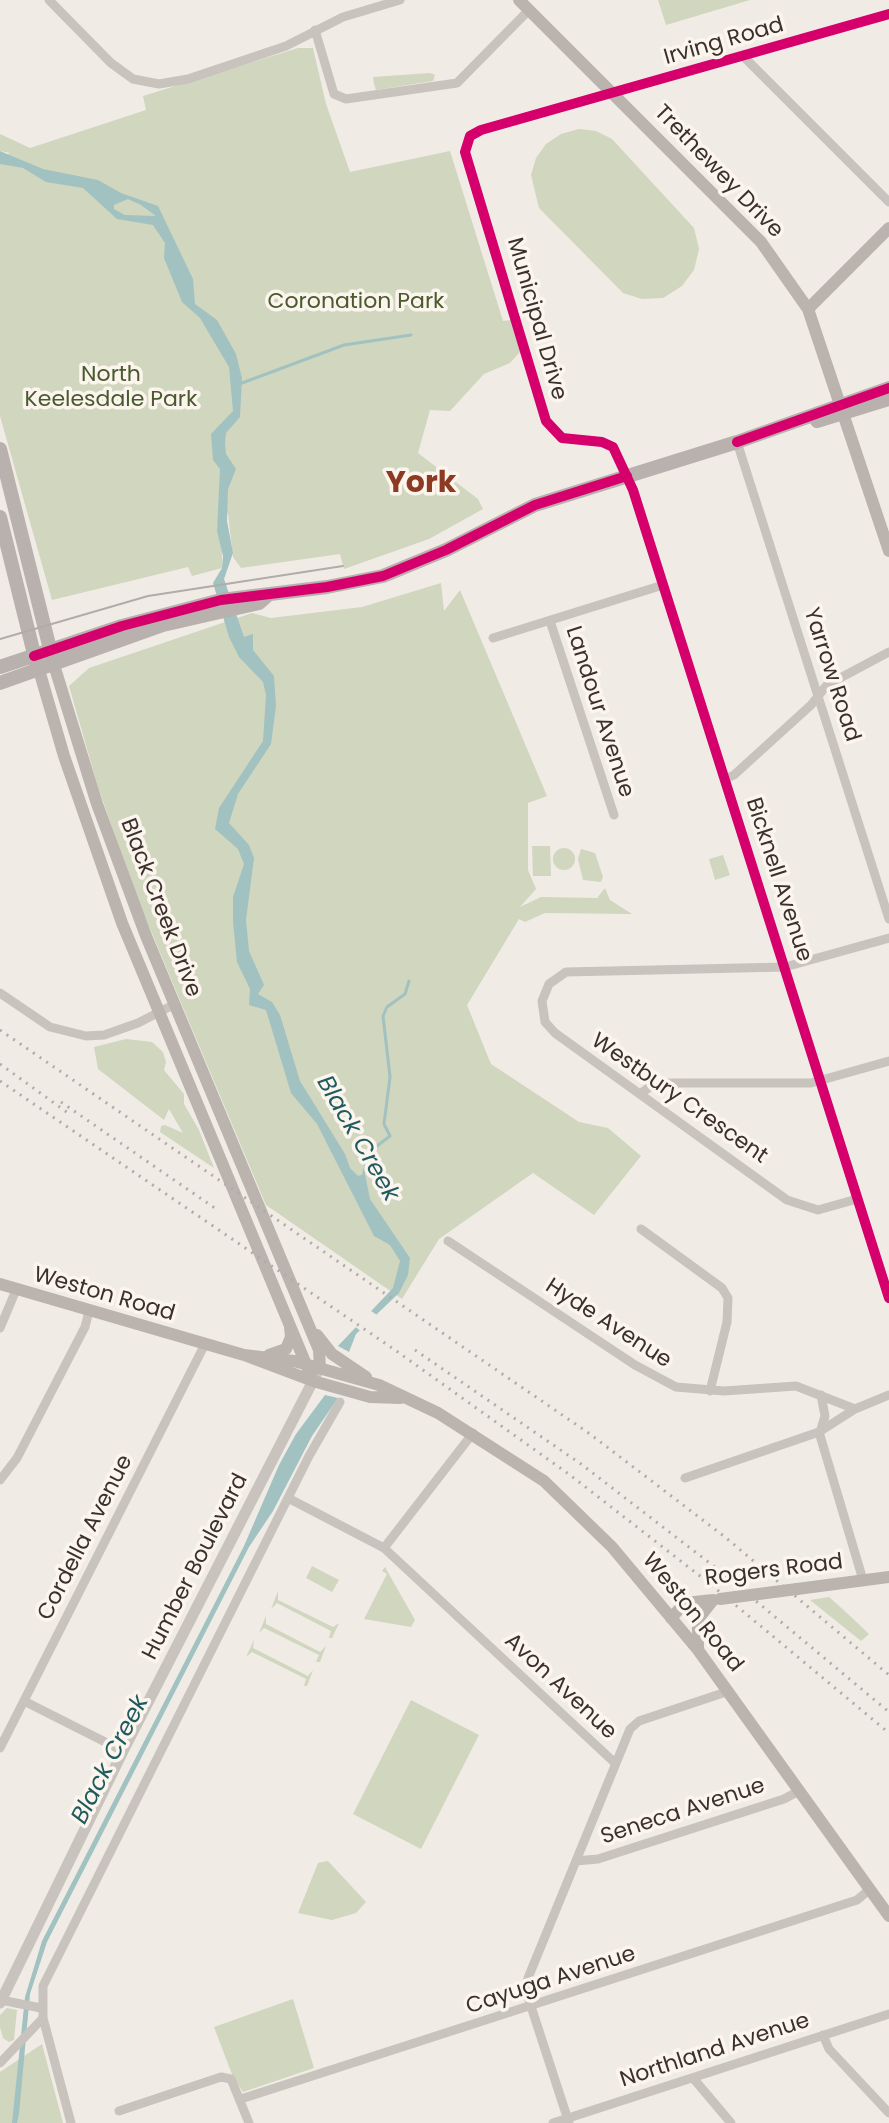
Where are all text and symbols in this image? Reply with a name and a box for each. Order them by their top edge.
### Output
street label: Irving Road [661,12,787,72]
street label: Trethewey Drive [648,100,788,244]
street label: Municipal Drive [500,235,572,403]
park label: Coronation Park [268,289,444,315]
park label: North Keelesdale Park [25,362,197,414]
district label: York [386,466,456,502]
street label: Yarrow Road [797,605,865,745]
street label: Landour Avenue [559,623,639,801]
street label: Bicknell Avenue [739,795,817,965]
street label: Black Creek Drive [114,815,206,1001]
street label: Westbury Crescent [586,1028,772,1170]
water label: Black Creek [309,1071,405,1207]
street label: Weston Road [30,1262,178,1328]
street label: Hyde Avenue [540,1274,676,1374]
street label: Cordella Avenue [33,1451,139,1625]
street label: Humber Boulevard [138,1469,254,1665]
street label: Weston Road [636,1548,748,1678]
street label: Rogers Road [704,1549,844,1593]
street label: Avon Avenue [498,1628,622,1746]
water label: Black Creek [66,1691,156,1829]
street label: Seneca Avenue [598,1773,768,1851]
street label: Cayuga Avenue [463,1941,639,2021]
street label: Northland Avenue [617,2008,813,2094]

